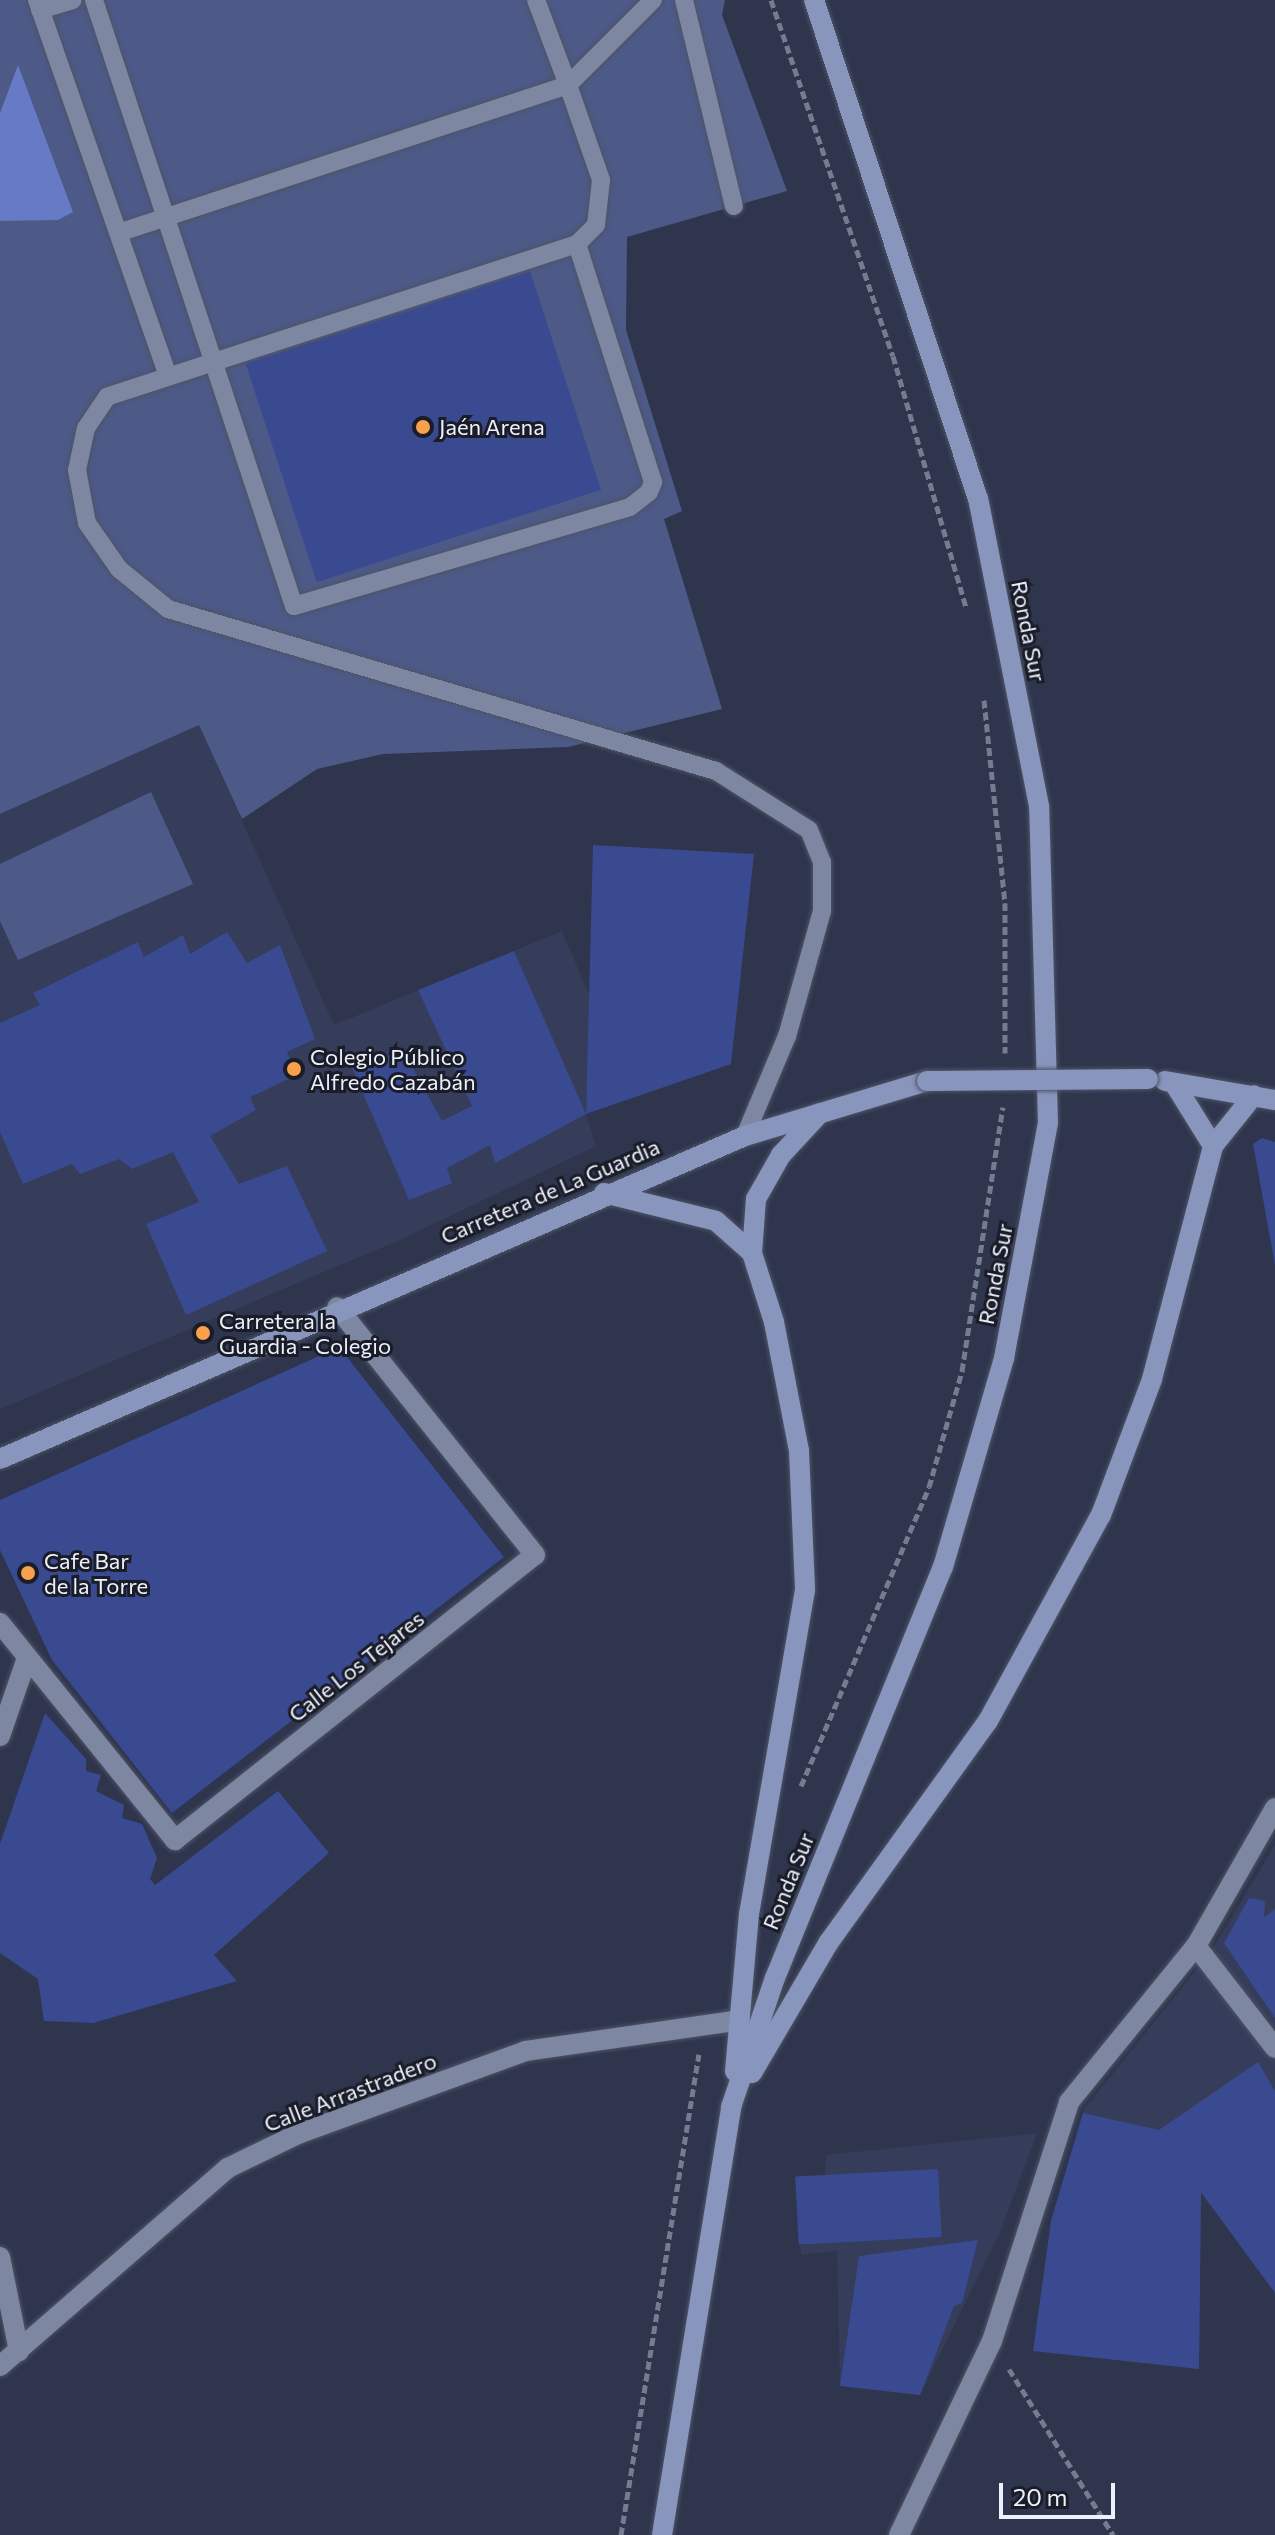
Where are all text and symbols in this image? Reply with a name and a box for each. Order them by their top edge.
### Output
place label: Jaén Arena [439,414,545,440]
marker: Jaén Arena [414,418,432,436]
street label: Ronda Sur [1006,578,1052,684]
place label: Colegio Público Alfredo Cazabán [310,1043,476,1094]
marker: Colegio Público Alfredo Cazabán [285,1060,303,1078]
street label: Carretera de La Guardia [437,1133,663,1249]
street label: Ronda Sur [972,1221,1018,1327]
place label: Carretera la Guardia - Colegio [219,1307,391,1358]
marker: Carretera la Guardia - Colegio [194,1324,212,1342]
place label: Cafe Bar de la Torre [44,1547,148,1598]
marker: Cafe Bar de la Torre [19,1564,37,1582]
street label: Calle Los Tejares [283,1605,429,1727]
street label: Ronda Sur [757,1829,819,1933]
street label: Calle Arrastradero [260,2047,440,2137]
scale bar [1003,2467,1119,2517]
text: 20 m [1013,2482,1067,2511]

